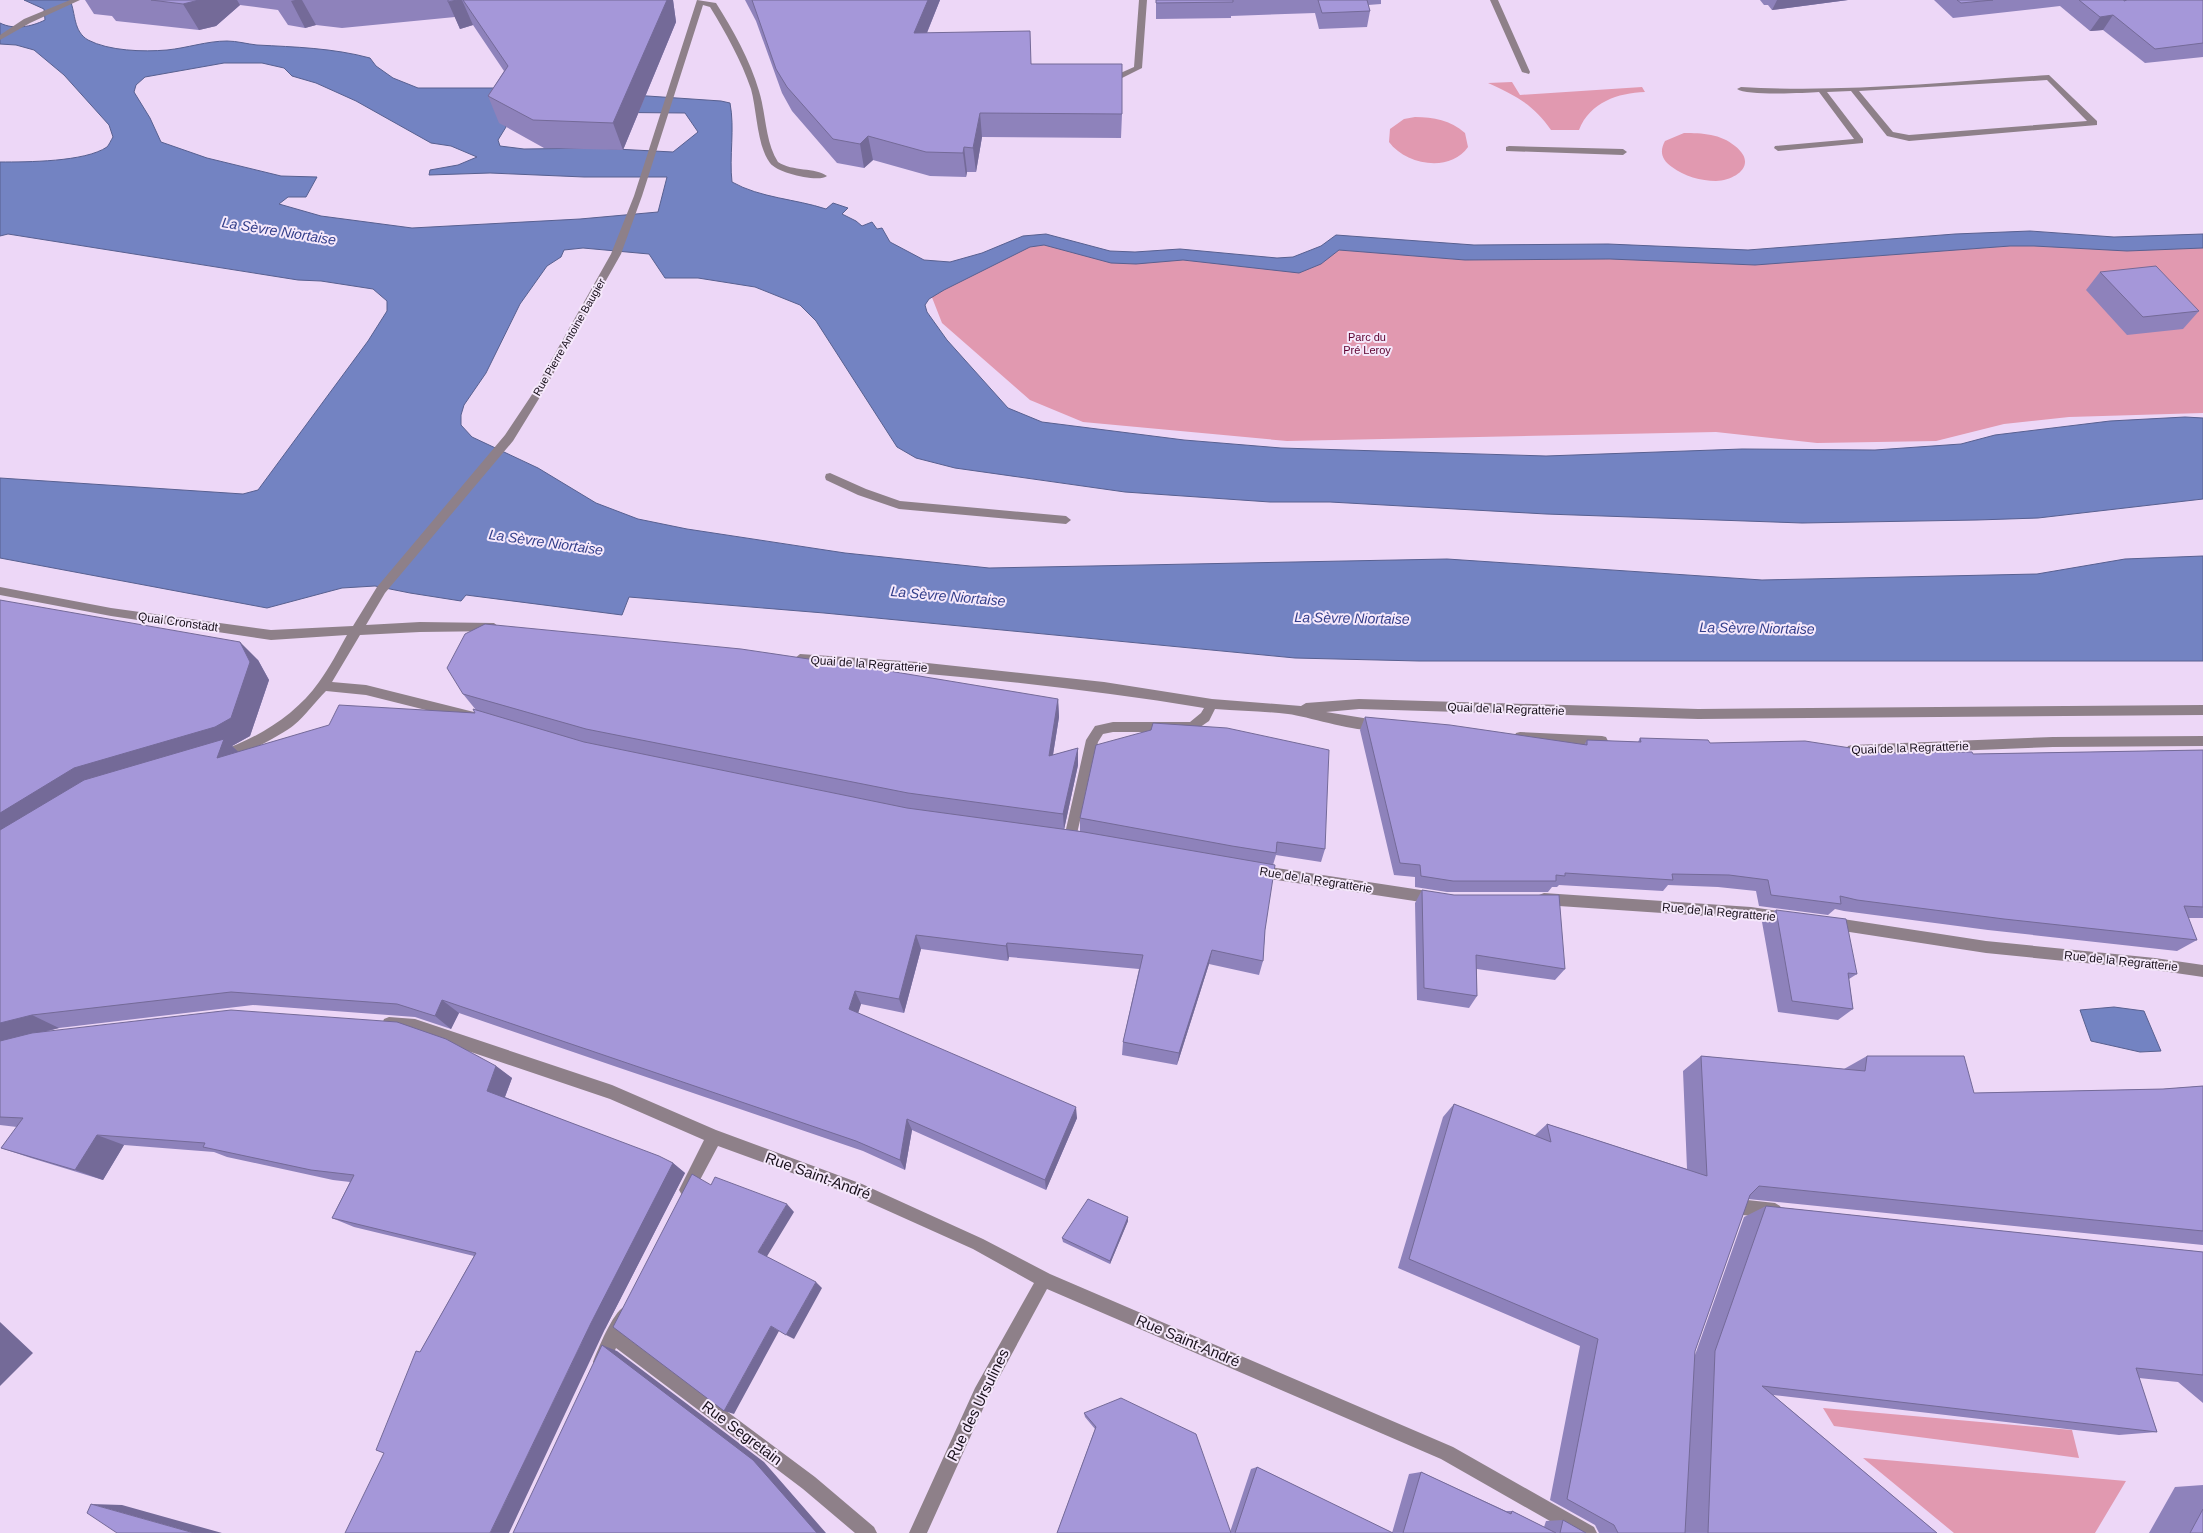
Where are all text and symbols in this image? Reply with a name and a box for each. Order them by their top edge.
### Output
water label: La Sèvre Niortaise [221,214,337,248]
street label: Rue Pierre Antoine Baugier [530,276,608,398]
park label: Parc du Pré Leroy [1343,331,1391,356]
water label: La Sèvre Niortaise [488,526,604,558]
water label: La Sèvre Niortaise [890,583,1006,609]
street label: Quai Cronstadt [137,609,220,635]
water label: La Sèvre Niortaise [1294,609,1410,627]
water label: La Sèvre Niortaise [1699,619,1815,637]
street label: Quai de la Regratterie [810,653,928,675]
street label: Quai de la Regratterie [1447,700,1565,718]
street label: Quai de la Regratterie [1851,739,1969,757]
street label: Rue de la Regratterie [1259,864,1374,896]
street label: Rue de la Regratterie [1662,900,1777,924]
street label: Rue de la Regratterie [2064,948,2179,974]
street label: Rue Saint-André [763,1149,873,1202]
street label: Rue Saint-André [1134,1311,1243,1370]
street label: Rue des Ursulines [943,1346,1012,1464]
street label: Rue Segretain [699,1397,786,1468]

